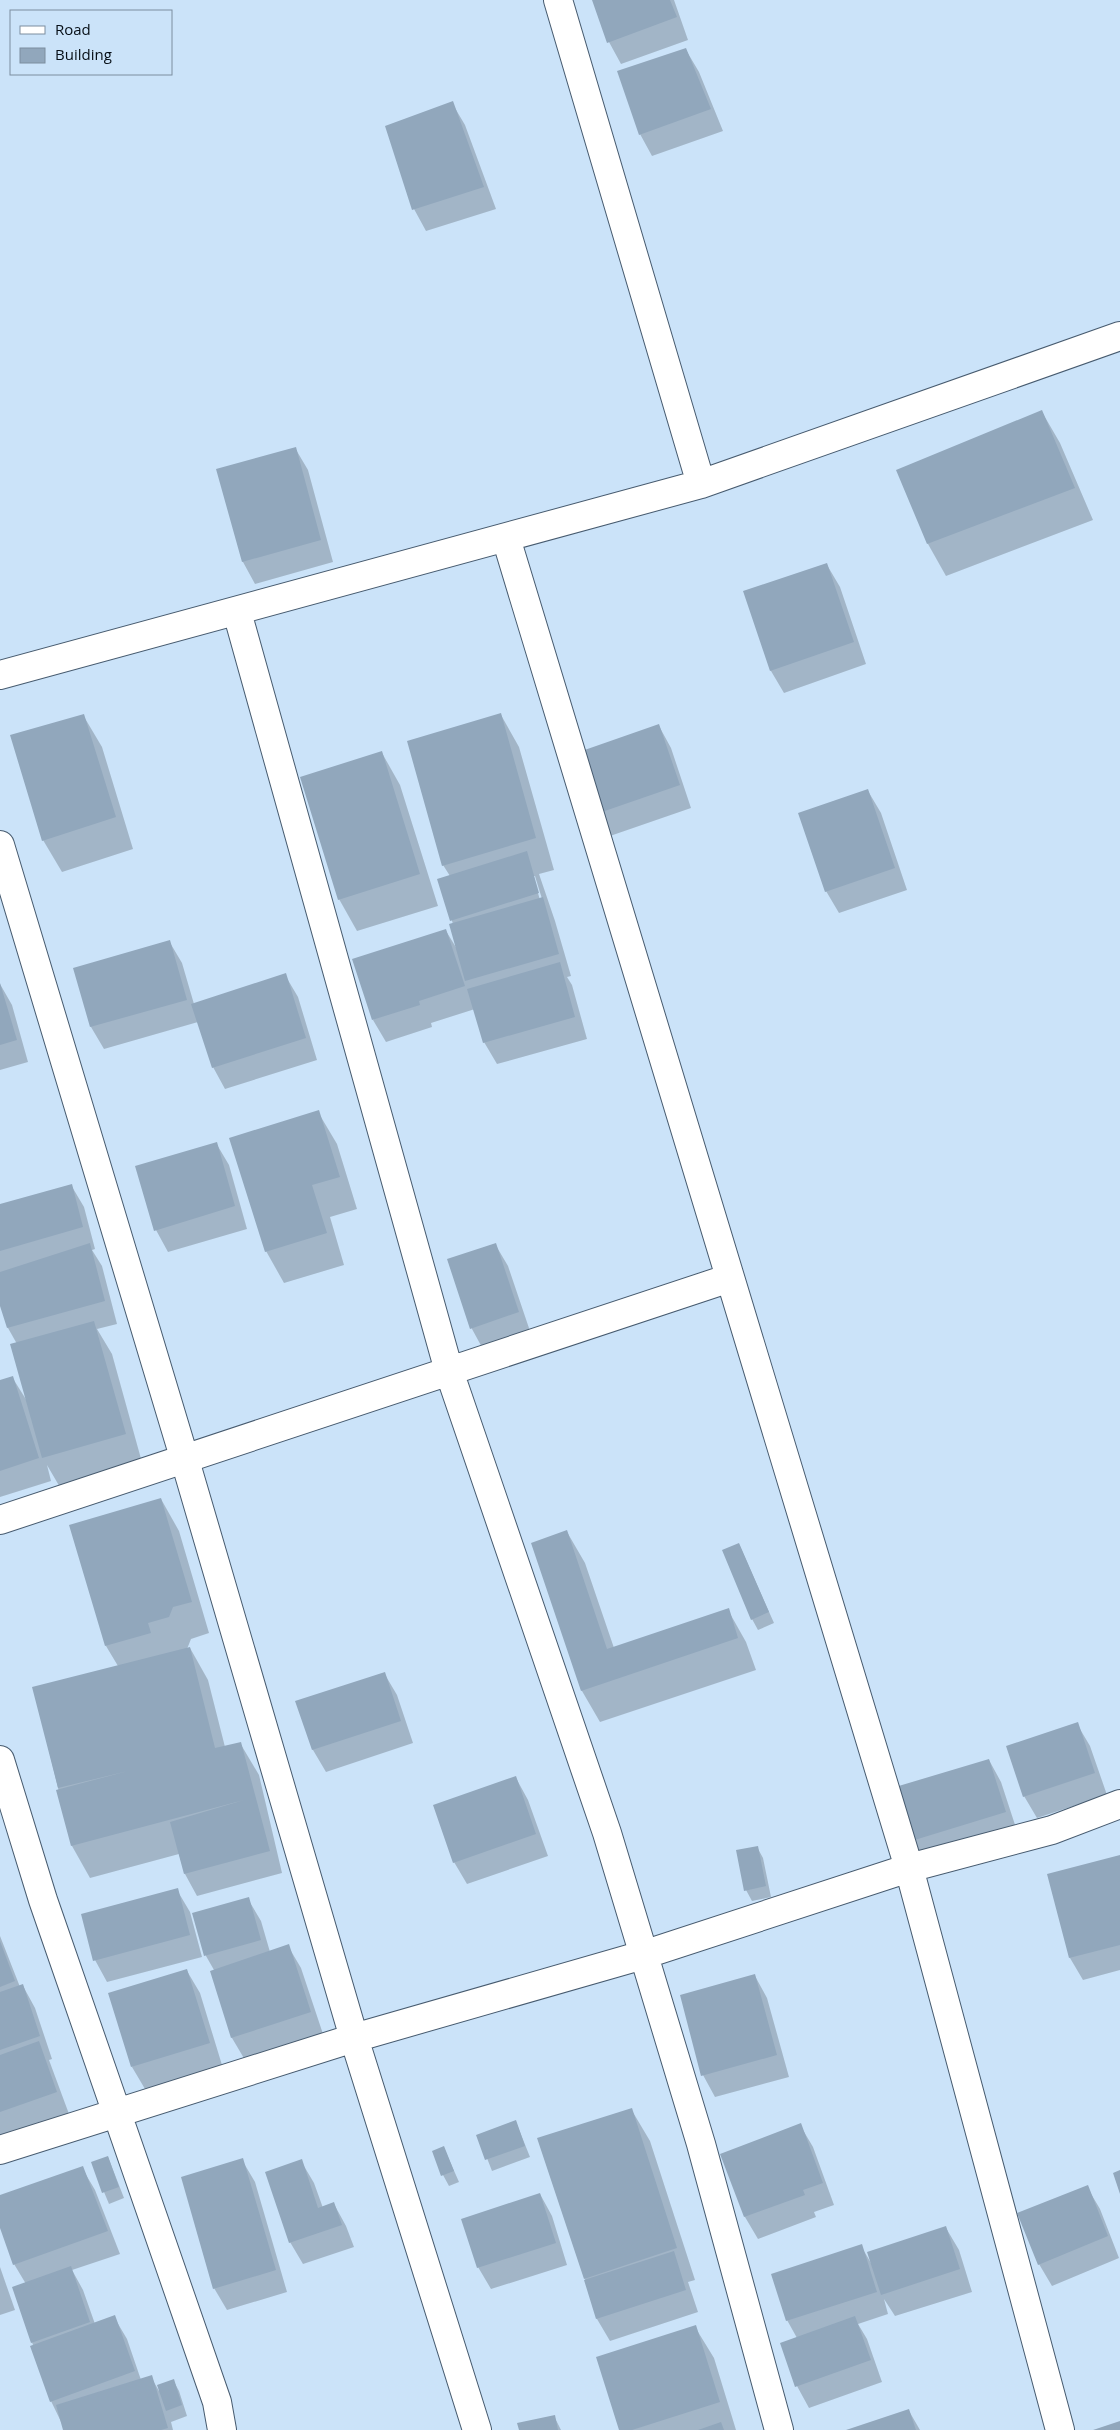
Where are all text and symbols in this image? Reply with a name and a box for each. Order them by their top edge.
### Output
legend [10,10,172,75]
text: Road [55,19,91,39]
text: Building [55,44,112,64]

